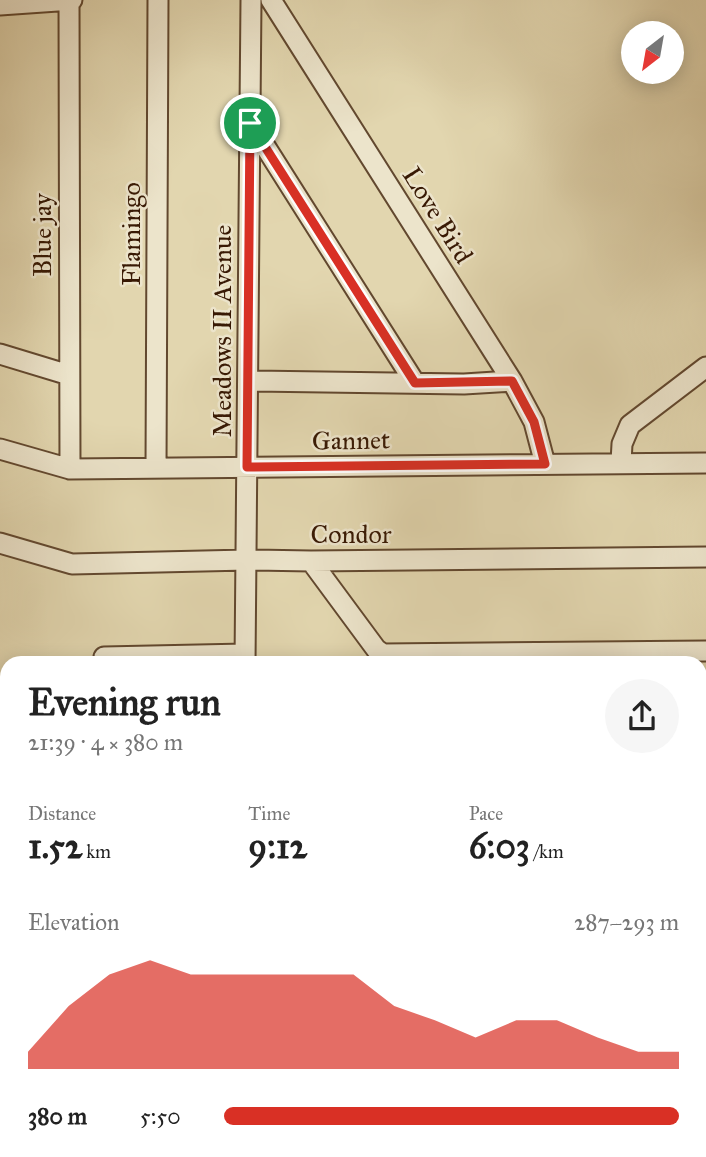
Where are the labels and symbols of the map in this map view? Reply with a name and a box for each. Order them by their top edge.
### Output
north arrow [621,21,684,84]
pin [220,93,280,153]
street label: Love Bird [396,161,480,269]
street label: Flamingo [115,182,147,286]
street label: Blue jay [26,192,58,277]
street label: Meadows II Avenue [206,224,238,437]
street label: Gannet [312,423,390,457]
street label: Condor [310,518,392,550]

